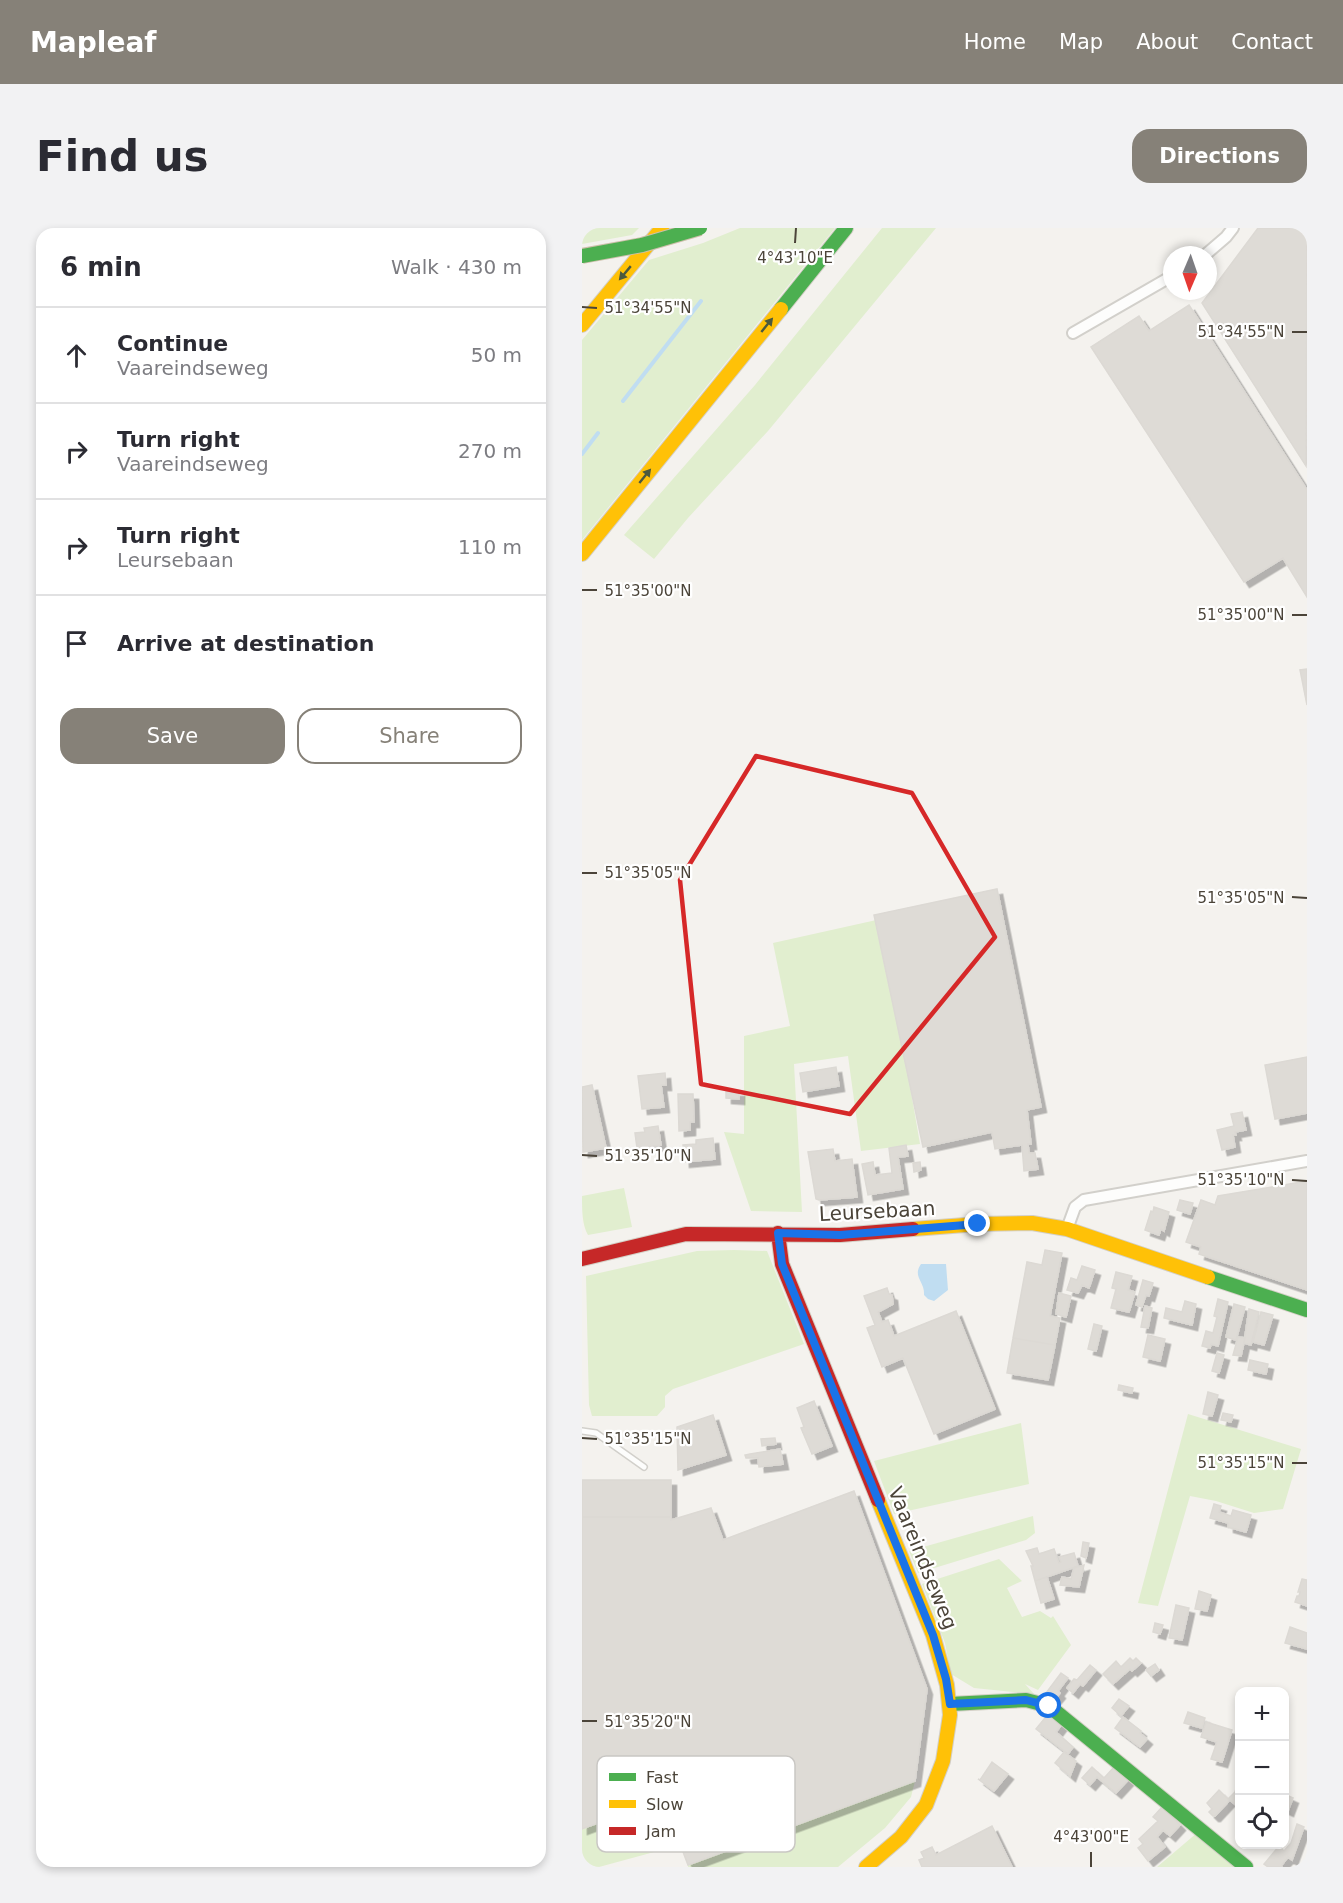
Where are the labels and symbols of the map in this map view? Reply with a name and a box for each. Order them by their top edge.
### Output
north arrow [1163,246,1217,300]
text: 4°43'10"E [757,249,833,267]
one-way arrow [619,265,632,280]
text: 51°34'55"N [604,299,692,317]
one-way arrow [761,317,774,333]
text: 51°34'55"N [1197,323,1285,341]
one-way arrow [638,469,650,484]
text: 51°35'00"N [604,582,692,600]
text: 51°35'00"N [1197,606,1285,624]
text: 51°35'05"N [604,864,692,882]
text: 51°35'05"N [1197,889,1285,907]
text: 51°35'10"N [604,1147,692,1165]
text: 51°35'10"N [1197,1171,1285,1189]
street label: Leursebaan [818,1196,936,1226]
route end [964,1210,990,1236]
text: 51°35'15"N [604,1430,692,1448]
text: 51°35'15"N [1197,1454,1285,1472]
street label: Vaareindseweg [883,1483,963,1633]
route start [1035,1692,1061,1718]
text: 51°35'20"N [604,1713,692,1731]
legend [597,1756,795,1852]
text: Fast [646,1768,678,1787]
text: Slow [646,1795,683,1814]
text: Jam [645,1822,676,1841]
text: 4°43'00"E [1053,1828,1129,1846]

